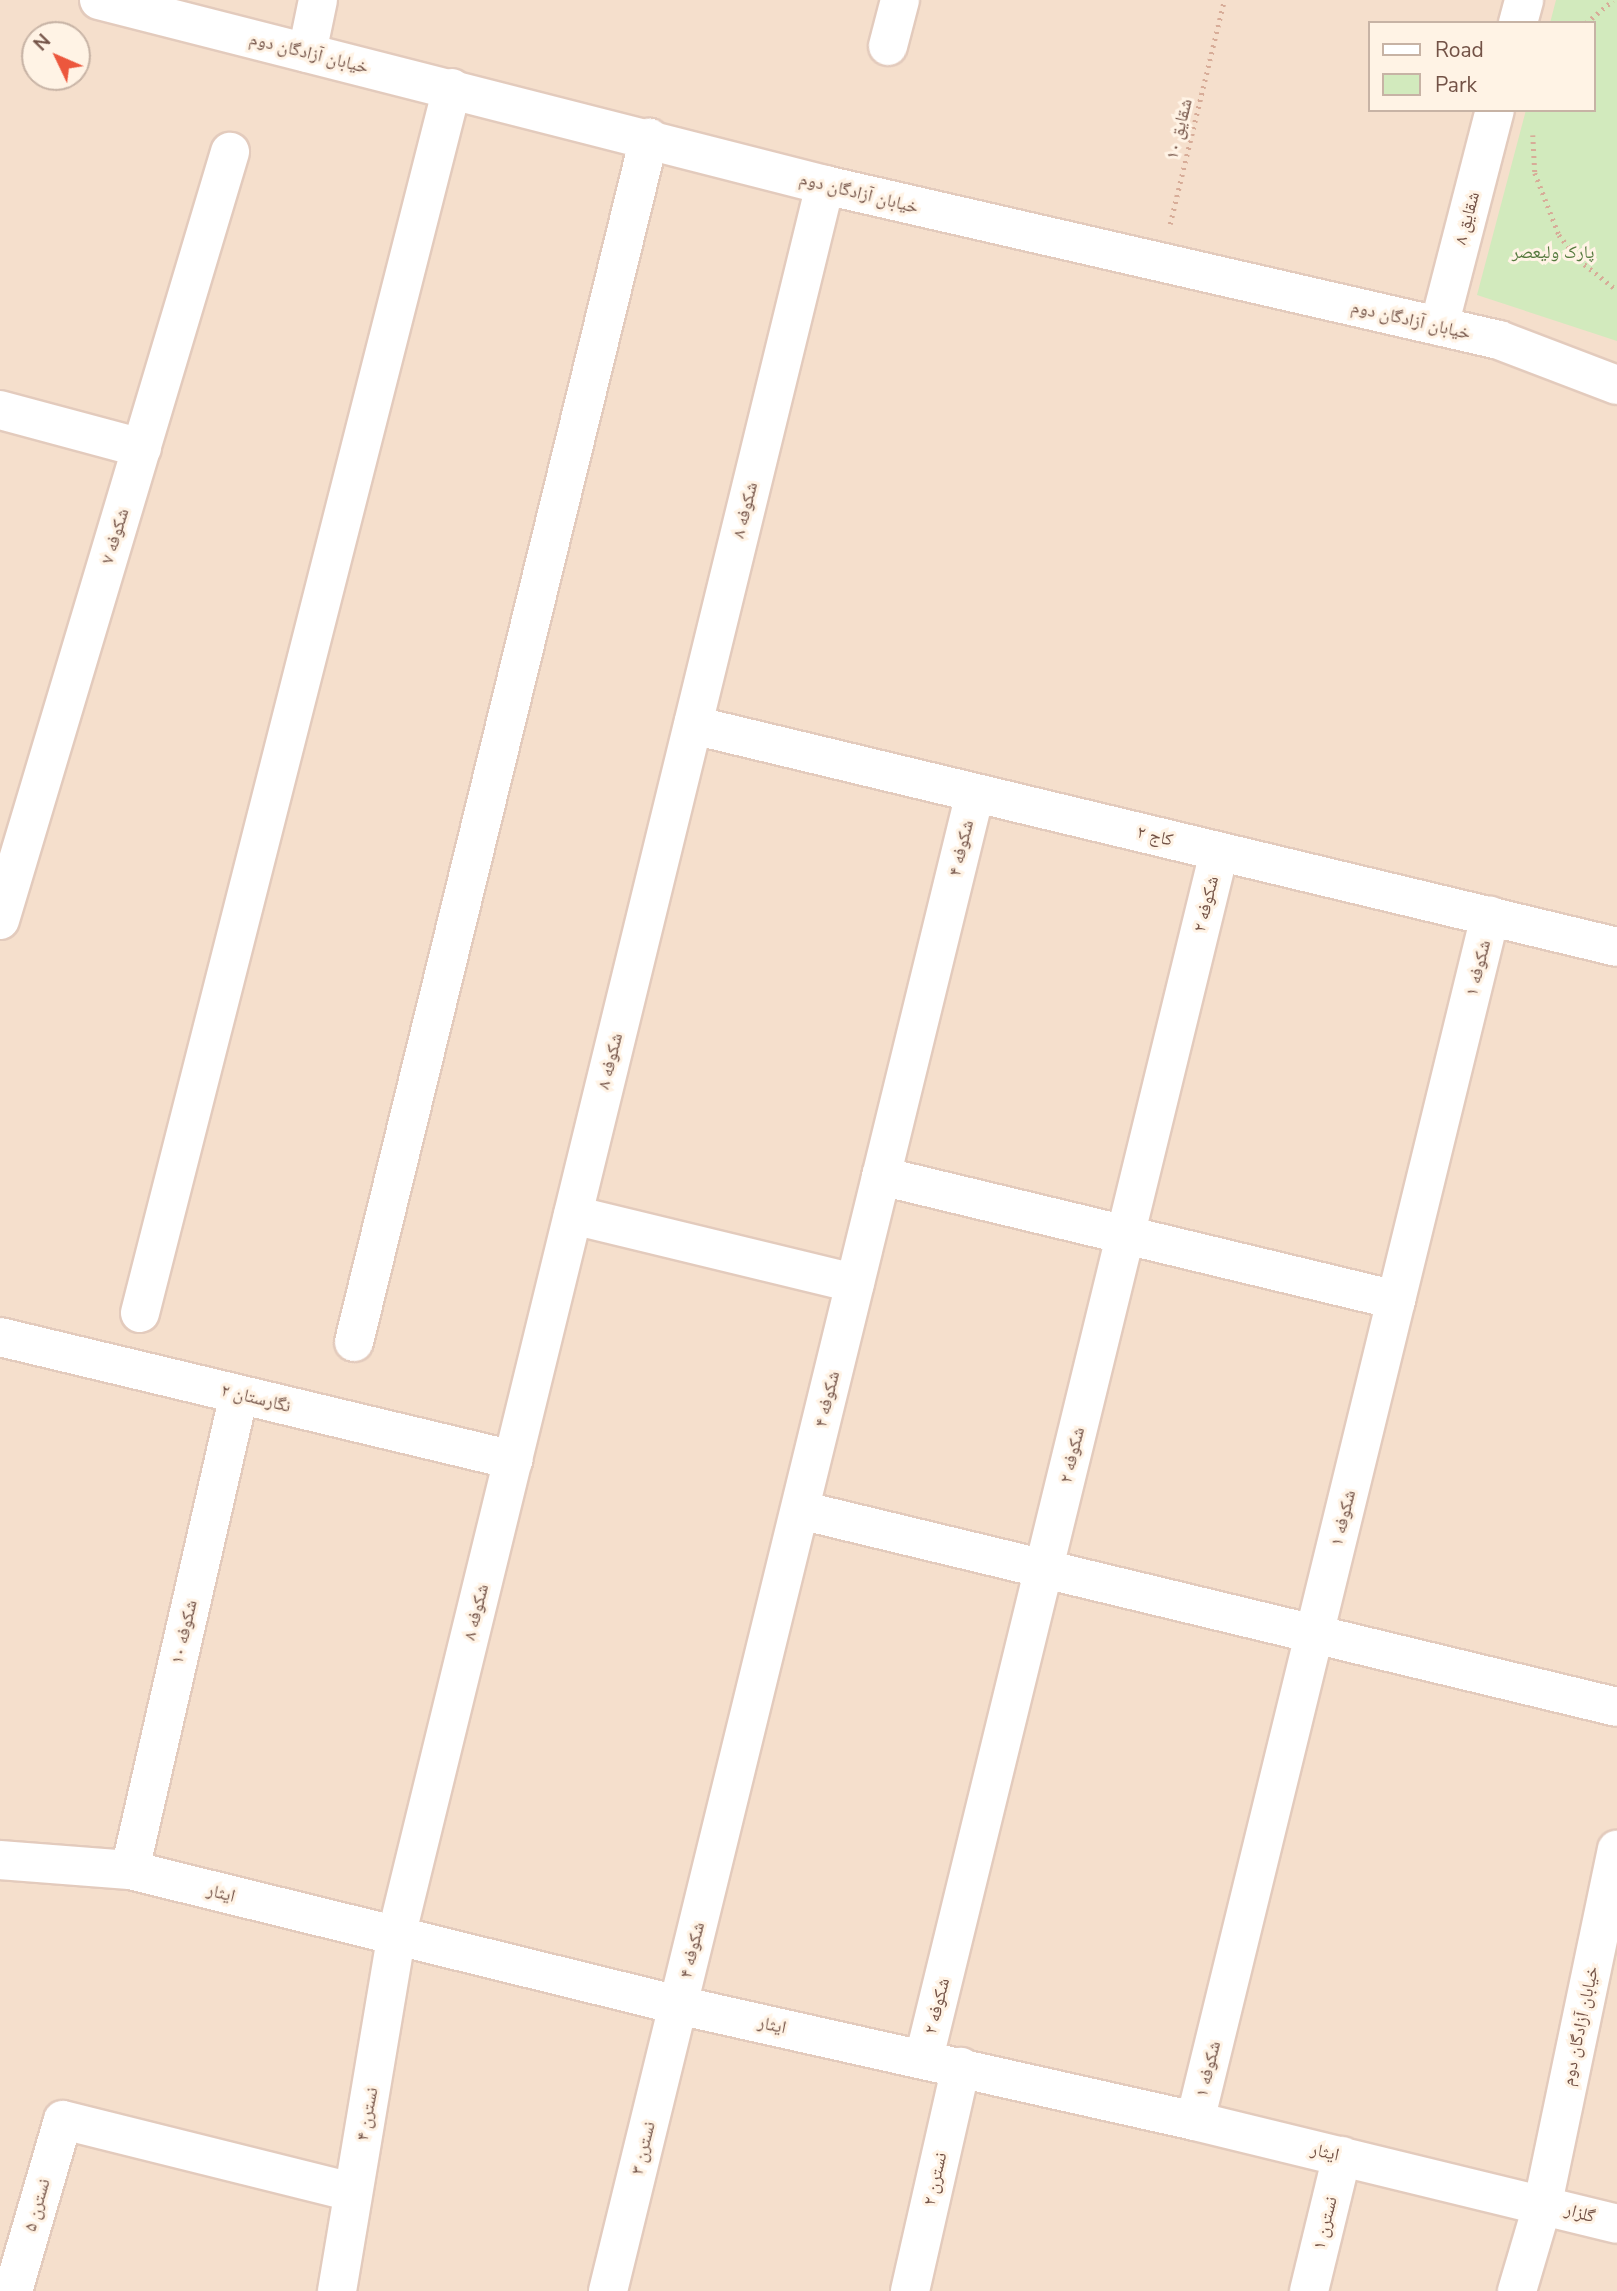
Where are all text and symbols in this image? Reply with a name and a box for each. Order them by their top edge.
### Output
north arrow [21,21,91,91]
legend [1368,21,1596,112]
street label: خیابان آزادگان دوم [247,28,371,78]
text: N [28,29,57,57]
text: Road [1435,36,1484,64]
text: Park [1435,71,1477,99]
street label: شقایق ۱۰ [1161,96,1197,162]
street label: خیابان آزادگان دوم [797,168,921,218]
street label: شقایق ۸ [1450,189,1484,247]
park label: پارک ولیعصر [1512,241,1594,263]
street label: خیابان آزادگان دوم [1349,296,1473,344]
street label: شکوفه ۸ [728,480,762,540]
street label: شکوفه ۷ [96,506,134,566]
street label: شکوفه ۴ [944,818,978,878]
street label: کاج ۲ [1135,821,1175,851]
street label: شکوفه ۲ [1189,874,1223,934]
street label: شکوفه ۱ [1461,938,1495,998]
street label: شکوفه ۸ [593,1031,627,1091]
street label: شکوفه ۴ [810,1369,844,1429]
street label: نگارستان ۲ [219,1379,293,1417]
street label: شکوفه ۲ [1055,1425,1089,1485]
street label: شکوفه ۱ [1326,1488,1360,1548]
street label: شکوفه ۸ [459,1582,493,1642]
street label: شکوفه ۱۰ [166,1598,202,1666]
street label: ایثار [205,1879,237,1907]
street label: شکوفه ۴ [675,1920,709,1980]
street label: خیابان آزادگان دوم [1557,1964,1603,2088]
street label: شکوفه ۲ [920,1976,954,2036]
street label: ایثار [756,2011,788,2039]
street label: شکوفه ۱ [1191,2039,1225,2099]
street label: نسترن ۴ [351,2085,383,2143]
street label: نسترن ۳ [626,2119,660,2177]
street label: ایثار [1309,2138,1341,2166]
street label: نسترن ۲ [918,2150,952,2208]
street label: نسترن ۵ [19,2176,55,2234]
street label: نسترن ۱ [1308,2194,1342,2252]
street label: گلزار [1562,2198,1598,2228]

